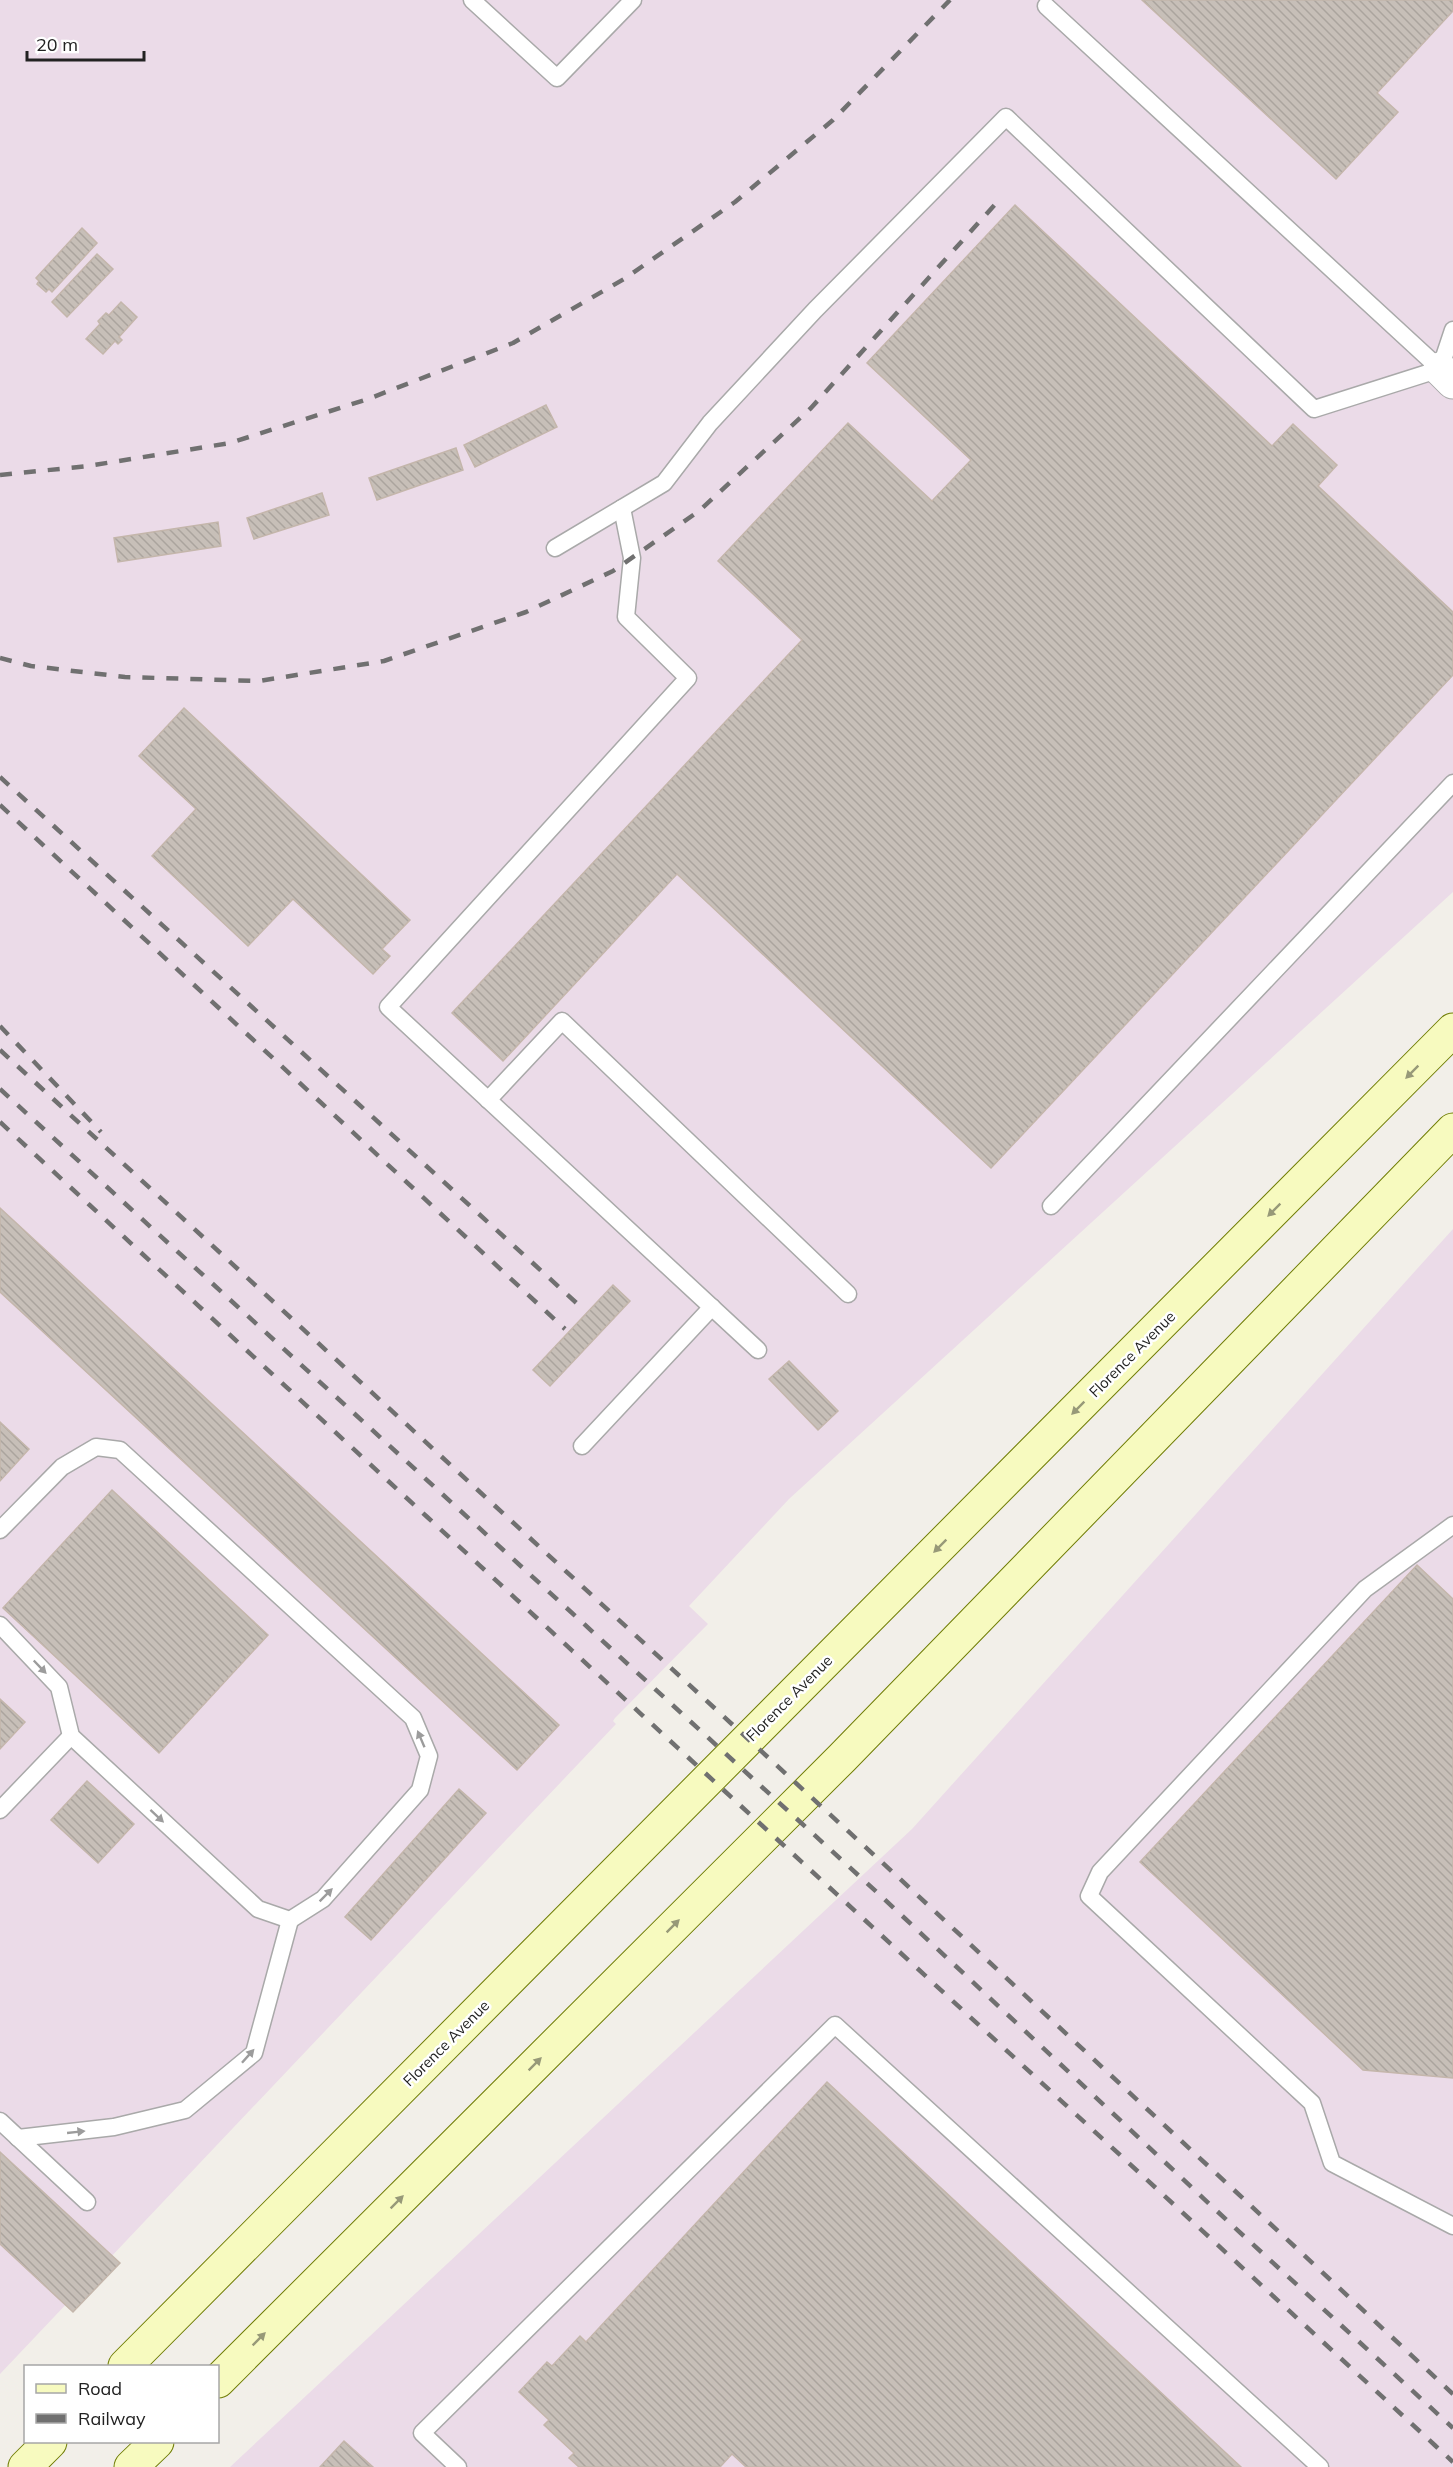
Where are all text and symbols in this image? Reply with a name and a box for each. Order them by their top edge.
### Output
scale bar [27,24,144,62]
text: 20 m [36,33,78,56]
one-way arrow [1405,1064,1419,1078]
one-way arrow [1268,1203,1282,1217]
street label: Florence Avenue [1085,1307,1179,1401]
one-way arrow [1070,1401,1085,1415]
one-way arrow [934,1539,948,1553]
street label: Florence Avenue [742,1651,836,1745]
one-way arrow [33,1660,47,1674]
one-way arrow [417,1730,426,1747]
one-way arrow [150,1808,164,1822]
one-way arrow [319,1888,333,1902]
one-way arrow [666,1920,680,1934]
street label: Florence Avenue [399,1996,493,2090]
one-way arrow [241,2048,255,2063]
one-way arrow [528,2058,542,2072]
one-way arrow [67,2127,86,2136]
one-way arrow [390,2194,404,2209]
one-way arrow [251,2333,265,2347]
legend [24,2365,219,2443]
text: Road [78,2377,122,2400]
text: Railway [78,2407,146,2430]

